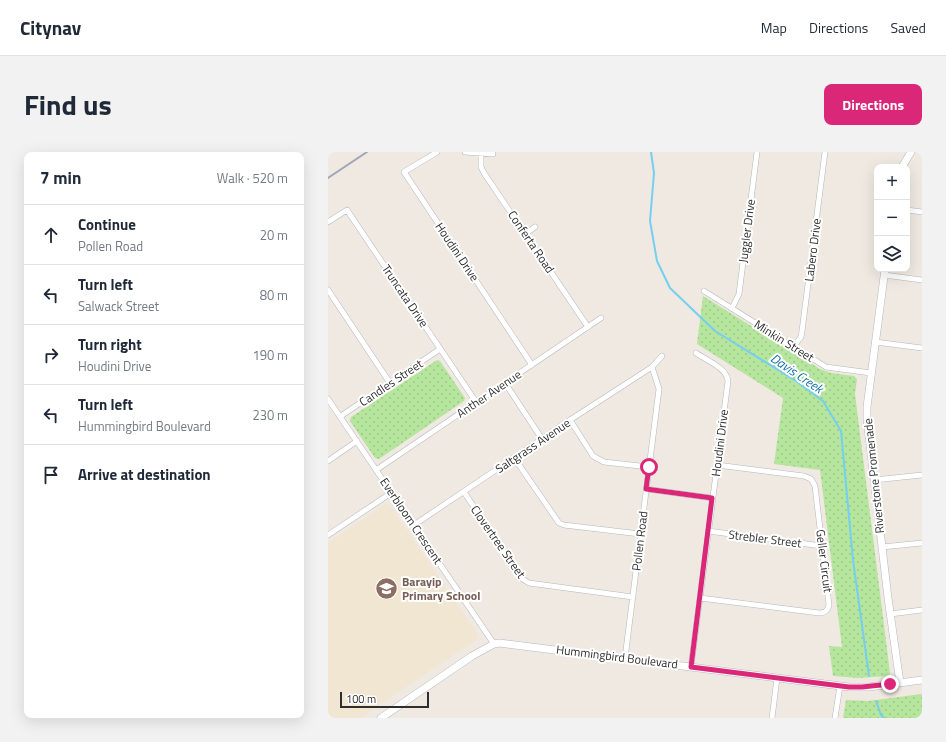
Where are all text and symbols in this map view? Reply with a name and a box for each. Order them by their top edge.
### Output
text: Citynav [20,13,81,42]
text: Map [761,17,787,38]
text: Directions [809,17,868,38]
text: Saved [890,17,926,38]
text: Find us [24,83,112,126]
button: Directions [824,84,922,125]
map controls [874,164,910,272]
button: + [874,164,910,200]
text: 7 min [40,165,81,191]
text: Walk · 520 m [217,168,288,188]
street label: Juggler Drive [733,198,760,264]
button: − [874,200,910,236]
street label: Conferta Road [503,207,559,277]
text: Continue [78,213,136,236]
street label: Labero Drive [799,217,826,283]
street label: Houdini Drive [431,218,484,285]
icon: ahead [40,224,62,246]
text: 20 m [260,225,288,245]
text: Pollen Road [78,236,143,256]
button: layers [874,236,910,272]
street label: Truncata Drive [377,260,434,331]
text: Turn left [78,273,133,296]
icon: left [40,284,62,306]
text: 80 m [260,285,288,305]
text: Salwack Street [78,296,159,316]
street label: Minkin Street [751,315,819,367]
text: Turn right [78,333,142,356]
icon: right [40,344,62,366]
text: 190 m [252,345,288,365]
water label: Davis Creek [767,348,829,399]
street label: Candles Street [355,354,427,411]
text: Houdini Drive [78,356,151,376]
street label: Anther Avenue [452,365,525,422]
text: Turn left [78,393,133,416]
icon: left [40,404,62,426]
text: 230 m [252,405,288,425]
street label: Houdini Drive [706,408,733,478]
street label: Saltgrass Avenue [491,413,574,478]
text: Hummingbird Boulevard [78,416,211,436]
street label: Riverstone Promenade [858,418,889,535]
route start [640,458,658,476]
text: Arrive at destination [78,463,211,486]
icon: arrive [40,464,62,486]
street label: Everbloom Crescent [375,474,448,568]
street label: Clovertree Street [466,501,531,583]
street label: Pollen Road [626,510,653,572]
street label: Strebler Street [727,525,804,553]
street label: Geller Circuit [811,528,838,594]
place label: Barayip Primary School [402,572,480,605]
school or university icon: Barayip Primary School [374,576,400,602]
street label: Hummingbird Boulevard [555,640,679,673]
route end [881,675,899,693]
scale bar [340,690,429,709]
text: 100 m [346,691,376,707]

